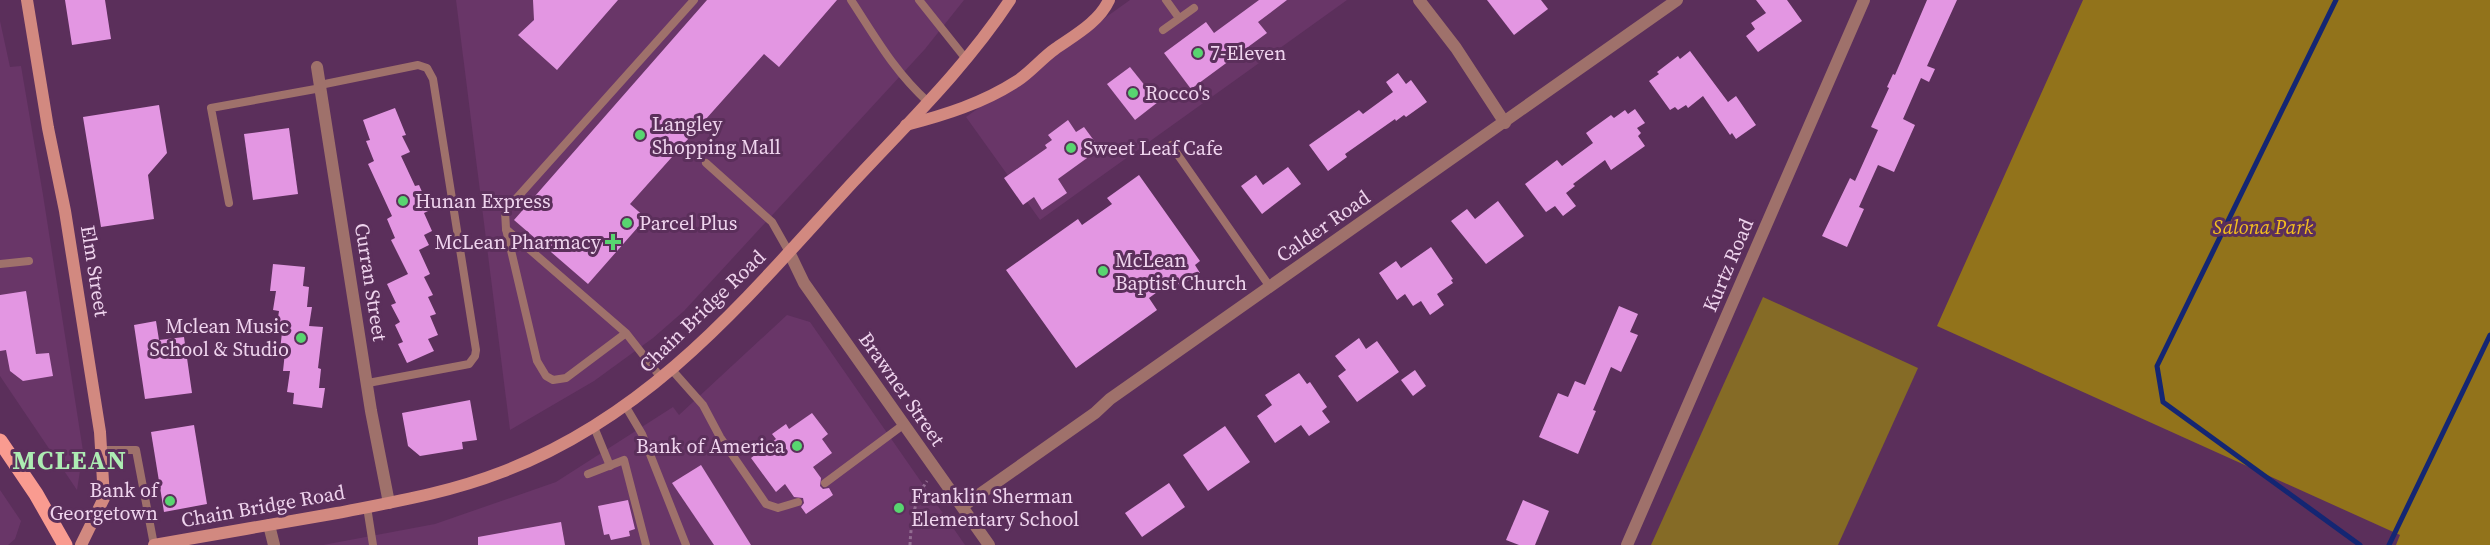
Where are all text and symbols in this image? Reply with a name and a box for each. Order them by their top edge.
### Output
place label: 7-Eleven [1210,39,1286,67]
marker: 7-Eleven [1191,46,1205,60]
place label: Rocco's [1145,79,1210,107]
marker: Rocco's [1126,86,1140,100]
place label: Langley Shopping Mall [652,110,781,161]
marker: Langley Shopping Mall [633,128,647,142]
place label: Sweet Leaf Cafe [1083,134,1223,162]
marker: Sweet Leaf Cafe [1064,141,1078,155]
street label: Calder Road [1270,183,1376,269]
place label: Hunan Express [415,187,551,215]
marker: Hunan Express [396,194,410,208]
place label: Parcel Plus [639,209,737,237]
street label: Kurtz Road [1696,213,1760,316]
park label: Salona Park [2213,213,2314,241]
marker: Parcel Plus [620,216,634,230]
street label: Curran Street [348,221,394,344]
street label: Elm Street [74,223,116,319]
place label: McLean Pharmacy [435,228,602,256]
marker: McLean Pharmacy [606,235,620,249]
street label: Chain Bridge Road [633,243,772,379]
place label: McLean Baptist Church [1115,246,1247,297]
marker: McLean Baptist Church [1096,264,1110,278]
place label: Mclean Music School & Studio [149,312,289,363]
street label: Brawner Street [852,326,952,452]
marker: Mclean Music School & Studio [294,331,308,345]
place label: Bank of America [636,432,786,460]
marker: Bank of America [790,439,804,453]
district label: MCLEAN [13,442,127,478]
place label: Bank of Georgetown [50,476,160,527]
street label: Chain Bridge Road [179,478,348,534]
place label: Franklin Sherman Elementary School [911,482,1079,533]
marker: Bank of Georgetown [163,494,177,508]
marker: Franklin Sherman Elementary School [892,501,906,515]

